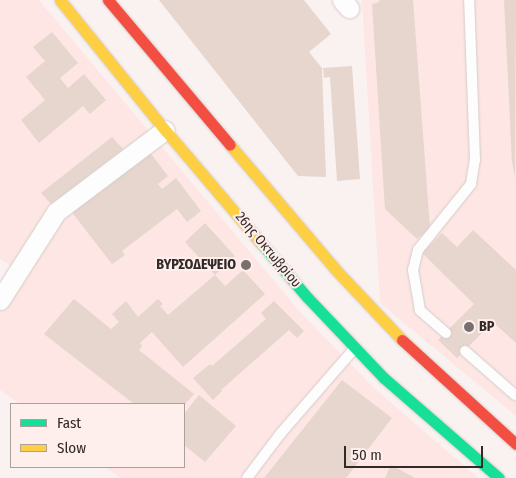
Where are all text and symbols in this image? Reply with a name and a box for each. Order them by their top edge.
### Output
street label: 26ης Οκτωβρίου [232,209,304,291]
place label: ΒΥΡΣΟΔΕΨΕΙΟ [156,257,236,273]
marker: ΒΥΡΣΟΔΕΨΕΙΟ [240,259,252,271]
place label: BP [479,319,494,335]
marker: BP [463,321,475,333]
legend [10,403,185,468]
text: Fast [57,414,81,432]
scale bar [346,436,485,468]
text: Slow [57,439,86,457]
text: 50 m [352,446,382,464]

